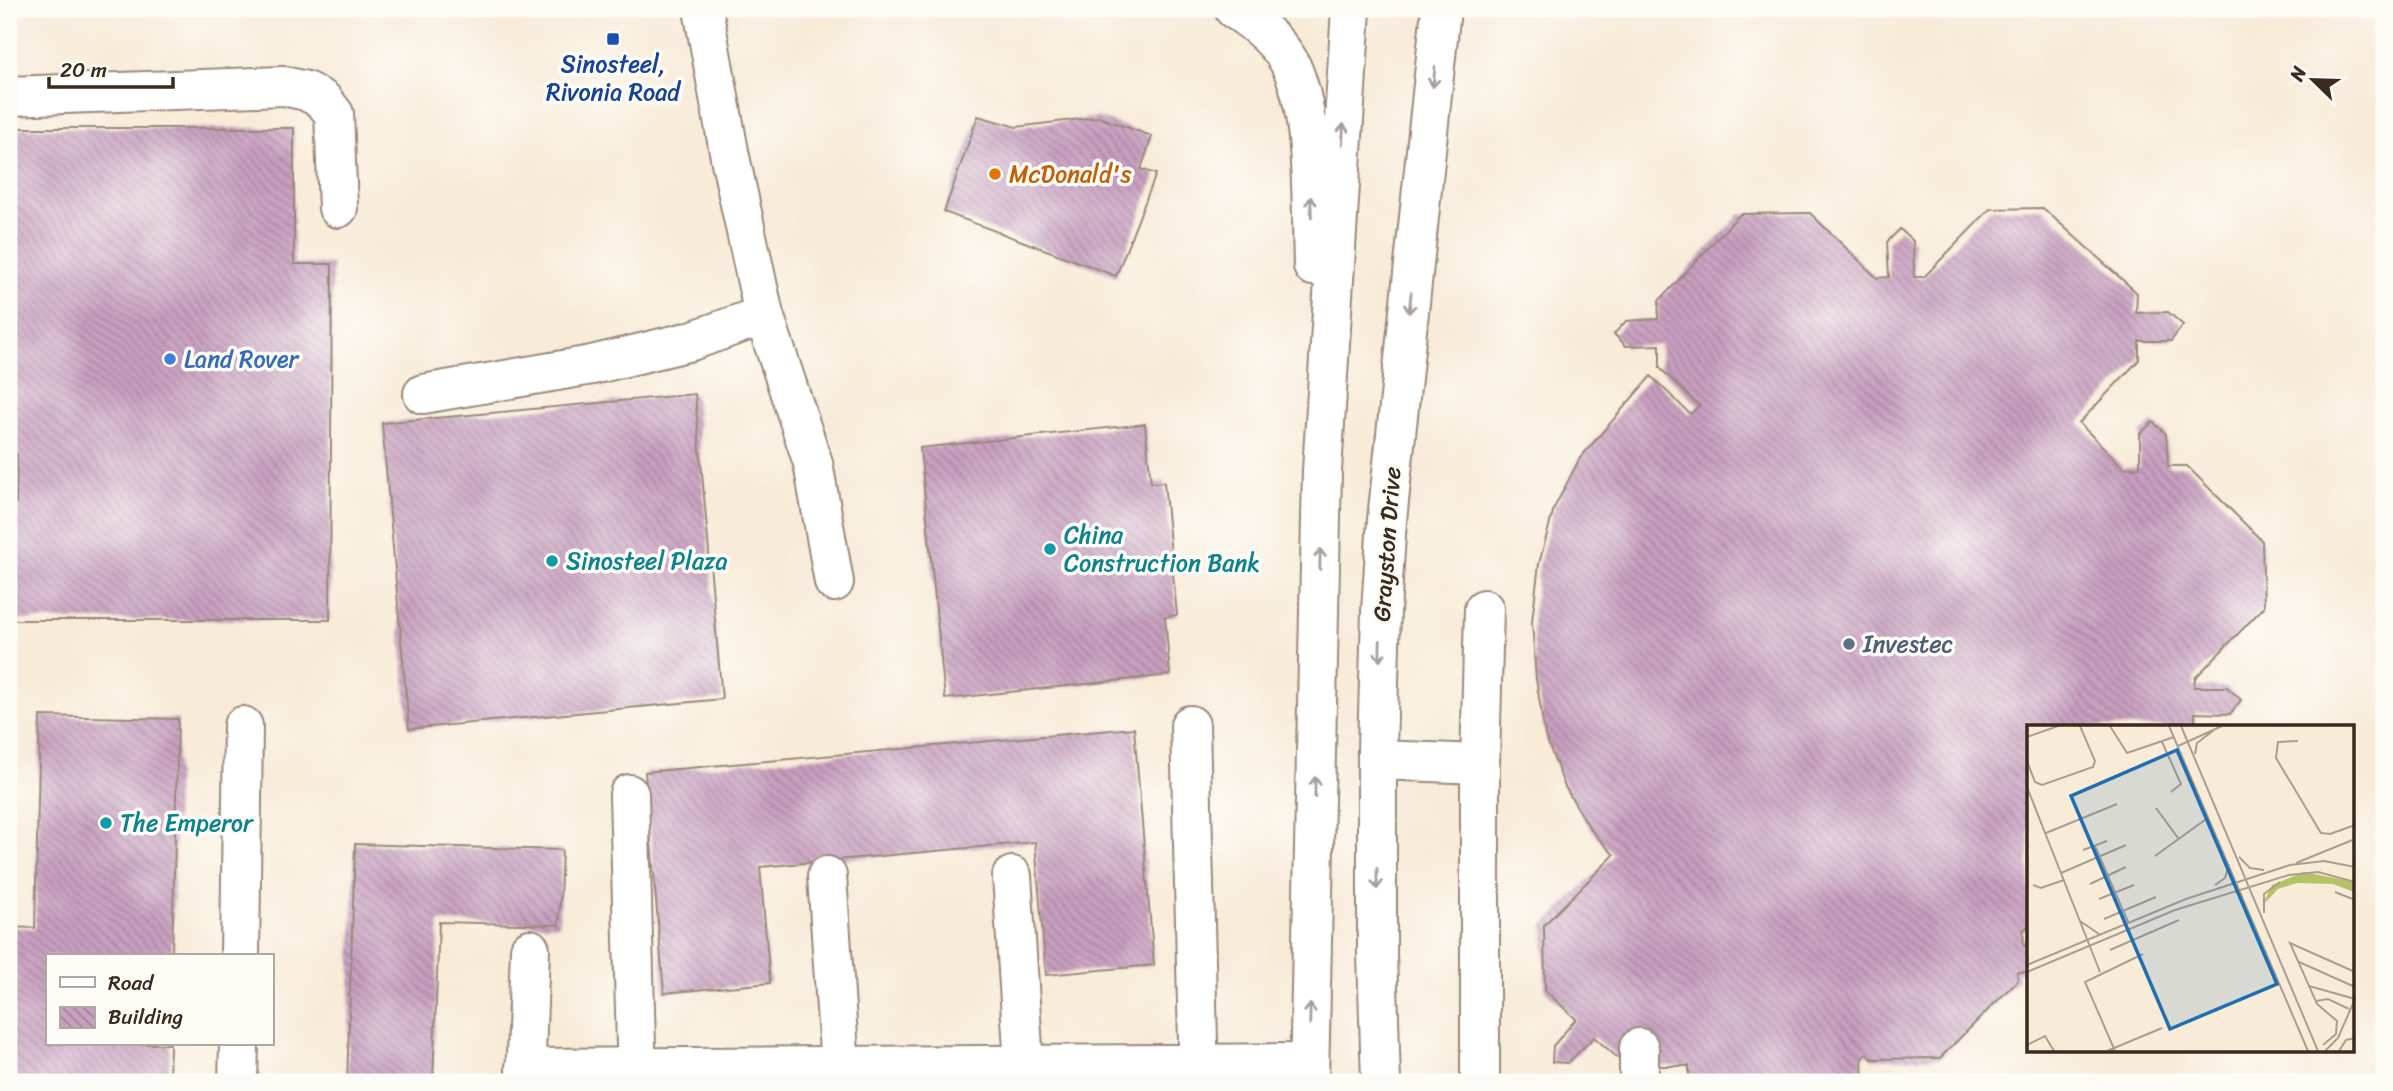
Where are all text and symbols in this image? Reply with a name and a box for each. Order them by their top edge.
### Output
marker: Sinosteel, Rivonia Road [605,31,621,47]
place label: Sinosteel, Rivonia Road [546,43,682,113]
scale bar [49,46,173,90]
north arrow [2278,46,2348,116]
text: 20 m [60,51,107,89]
text: N [2280,60,2316,87]
one-way arrow [1427,65,1440,87]
one-way arrow [1337,123,1350,145]
place label: McDonald's [1009,153,1132,195]
marker: McDonald's [987,166,1003,182]
one-way arrow [1304,195,1317,218]
one-way arrow [1403,291,1416,314]
place label: Land Rover [184,338,300,380]
marker: Land Rover [162,351,178,367]
street label: Grayston Drive [1361,465,1413,623]
place label: China Construction Bank [1064,514,1260,584]
place label: Sinosteel Plaza [566,540,727,582]
marker: China Construction Bank [1042,541,1058,557]
one-way arrow [1313,548,1326,571]
marker: Sinosteel Plaza [544,553,560,569]
place label: Investec [1862,623,1954,665]
marker: Investec [1841,636,1857,652]
one-way arrow [1373,640,1386,663]
inset map [2027,725,2354,1052]
one-way arrow [1308,775,1322,798]
place label: The Emperor [120,802,255,844]
marker: The Emperor [98,815,114,831]
one-way arrow [1370,867,1384,890]
legend [46,954,273,1046]
text: Road [108,964,155,1002]
text: Building [108,998,184,1036]
one-way arrow [1304,1003,1317,1026]

